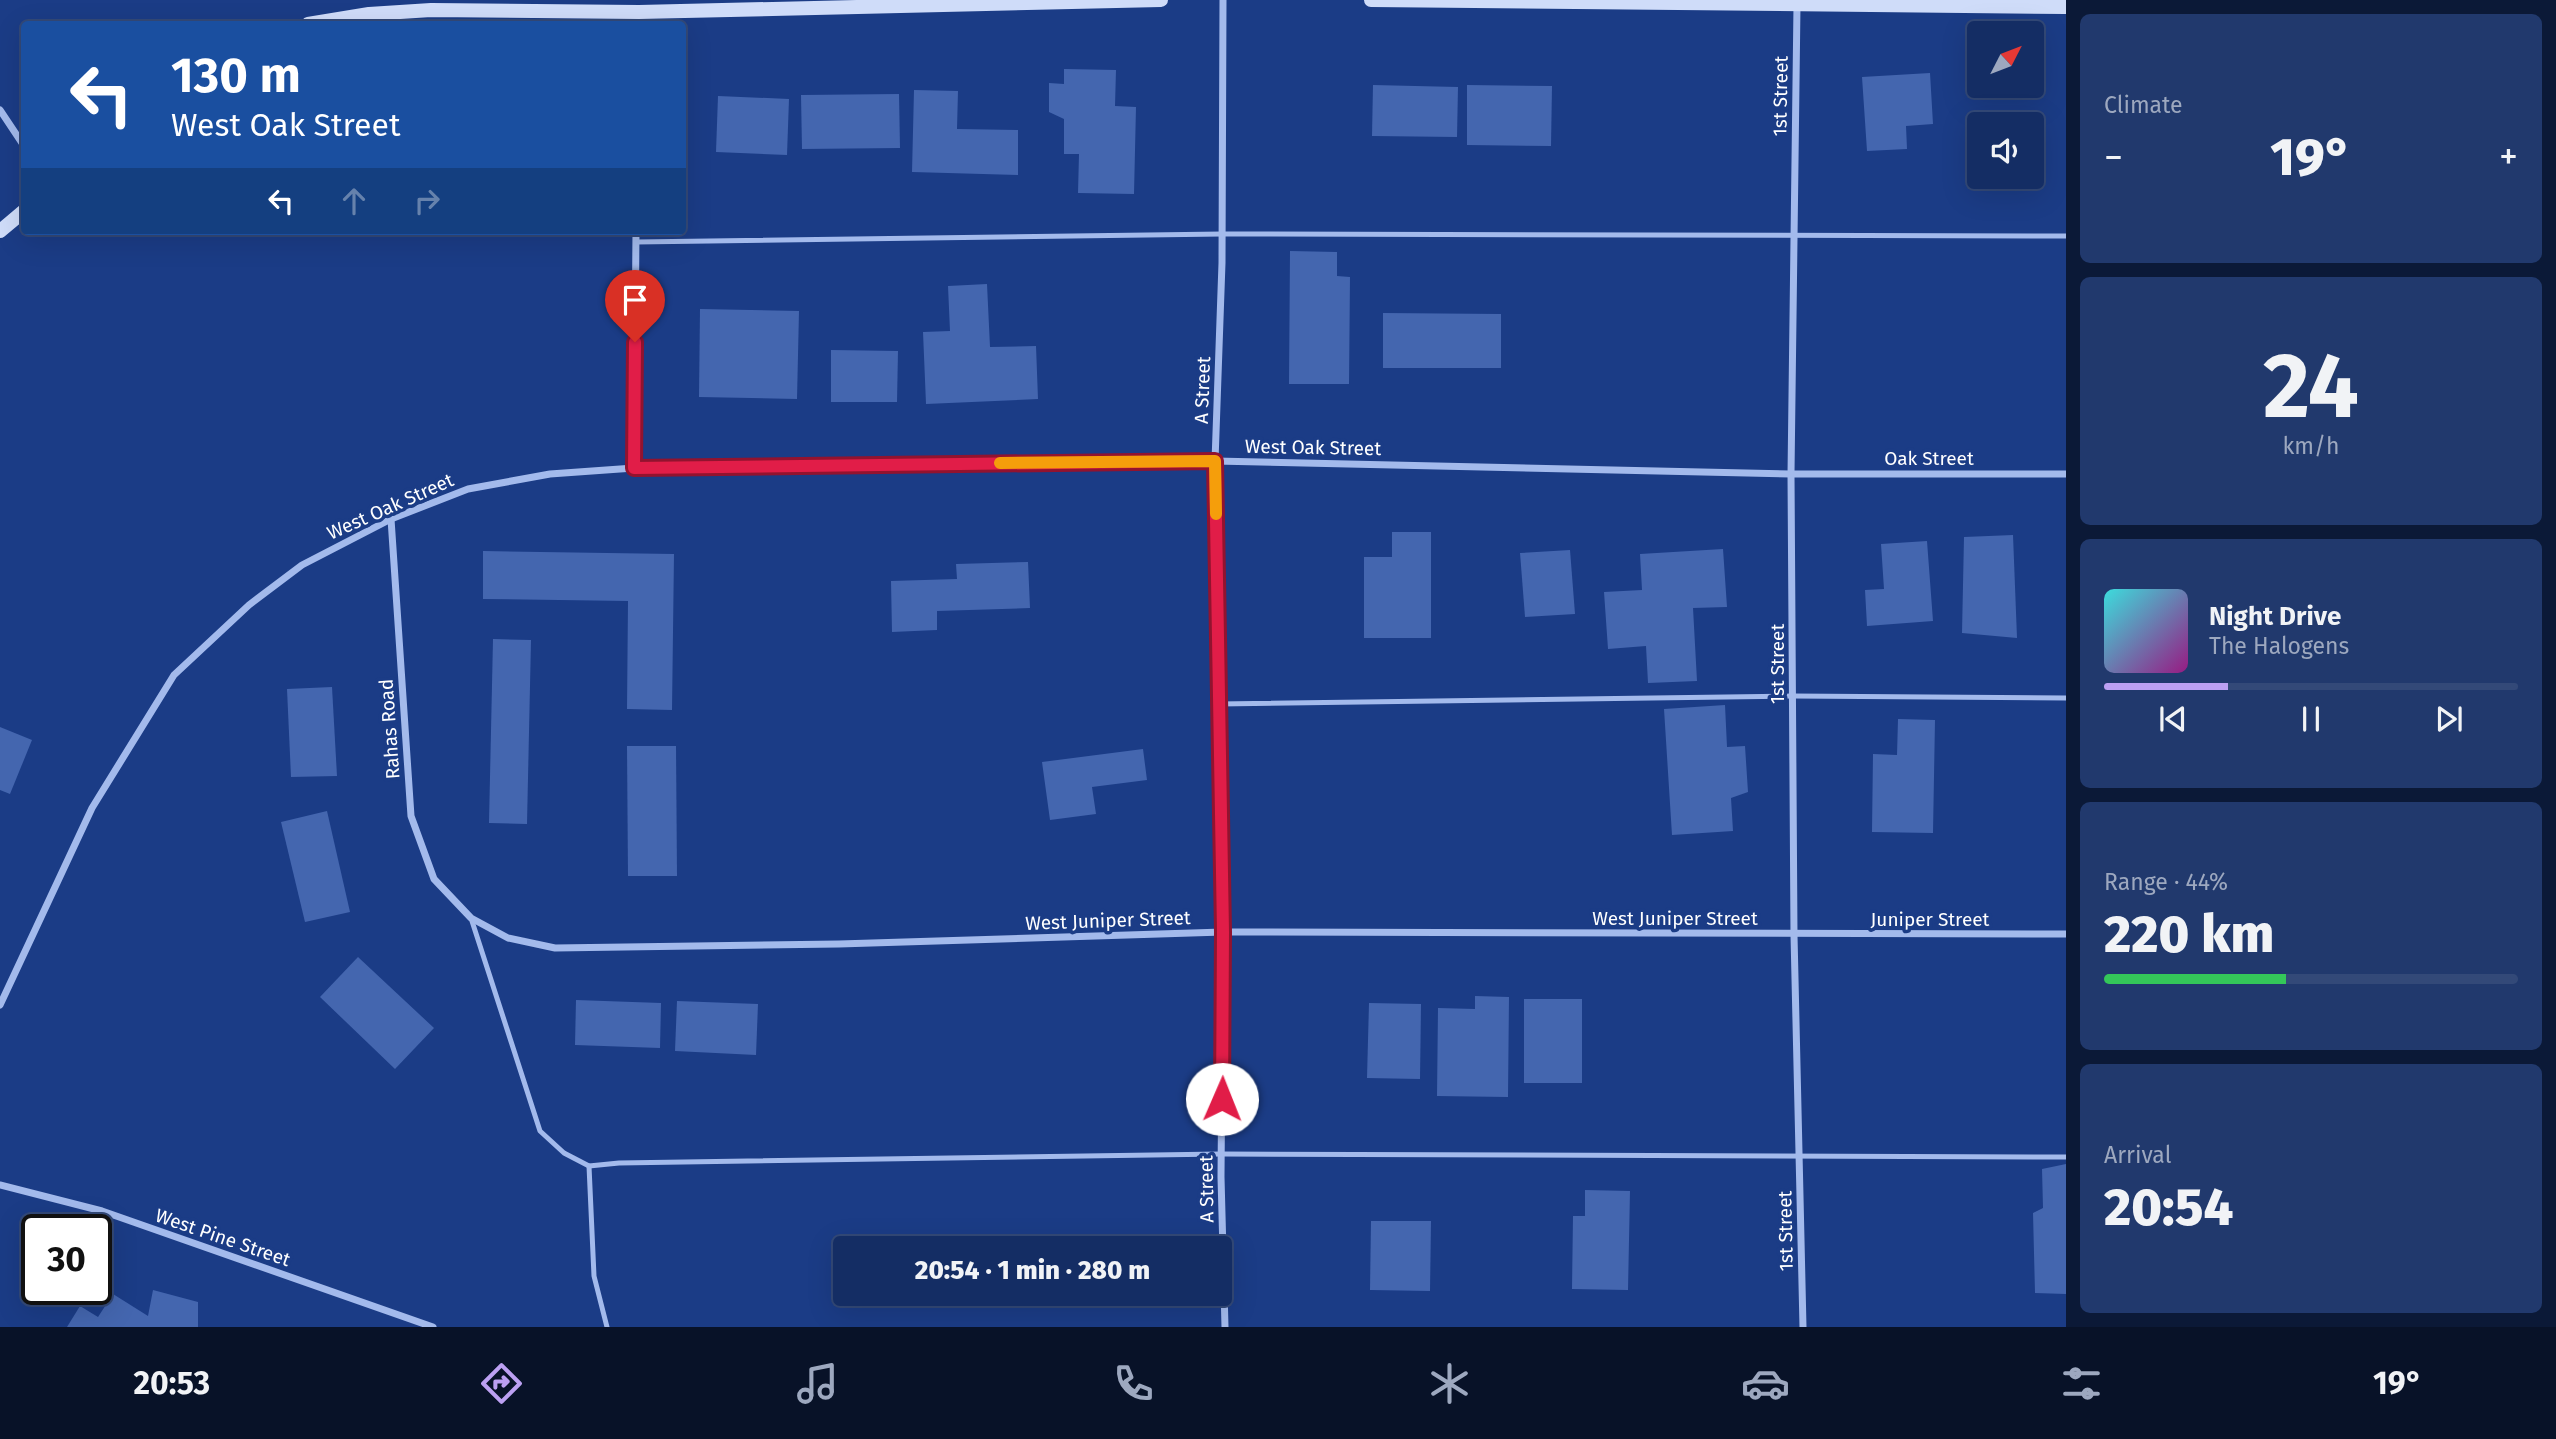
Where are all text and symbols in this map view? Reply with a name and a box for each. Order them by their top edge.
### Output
north arrow [1967,21,2044,98]
map controls [1967,21,2044,189]
text: 130 m [171,46,301,105]
icon: left [56,49,147,140]
street label: 1st Street [1768,55,1793,136]
text: Climate [2104,91,2183,119]
text: West Oak Street [171,106,400,144]
button: sound [1967,112,2044,189]
text: 19° [2270,126,2352,189]
text: − [2104,134,2123,180]
text: + [2499,134,2518,180]
icon: left [262,182,300,220]
icon: ahead [335,182,373,220]
icon: right [408,182,446,220]
pin [605,270,665,342]
icon: arrive [616,281,654,319]
text: 24 [2263,332,2359,441]
street label: A Street [1190,356,1215,424]
text: km/h [2283,432,2339,460]
street label: West Oak Street [1245,435,1381,460]
street label: Oak Street [1884,447,1974,470]
street label: West Oak Street [323,468,457,545]
text: Night Drive [2209,601,2341,632]
street label: 1st Street [1766,624,1789,704]
text: The Halogens [2209,632,2349,660]
street label: Rahas Road [375,678,404,780]
icon: previous [2154,700,2192,738]
icon: pause [2292,700,2330,738]
icon: next [2430,700,2468,738]
text: Range · 44% [2104,868,2228,896]
text: 220 km [2104,903,2274,966]
street label: West Juniper Street [1025,906,1191,935]
street label: West Juniper Street [1592,907,1758,930]
street label: Juniper Street [1871,908,1990,931]
position arrow [1185,1062,1259,1136]
text: Arrival [2104,1141,2171,1169]
street label: A Street [1194,1155,1219,1223]
text: 20:54 [2104,1176,2233,1239]
street label: 1st Street [1773,1190,1798,1271]
street label: West Pine Street [152,1204,293,1271]
speed limit sign: 30 [21,1214,112,1305]
text: 20:54 · 1 min · 280 m [915,1255,1150,1286]
icon: directions [477,1359,526,1408]
icon: music [793,1359,842,1408]
icon: phone [1109,1359,1158,1408]
icon: climate [1425,1359,1474,1408]
icon: car [1741,1359,1790,1408]
icon: filters [2057,1359,2106,1408]
text: 20:53 [133,1364,210,1402]
text: 19° [2373,1364,2422,1402]

